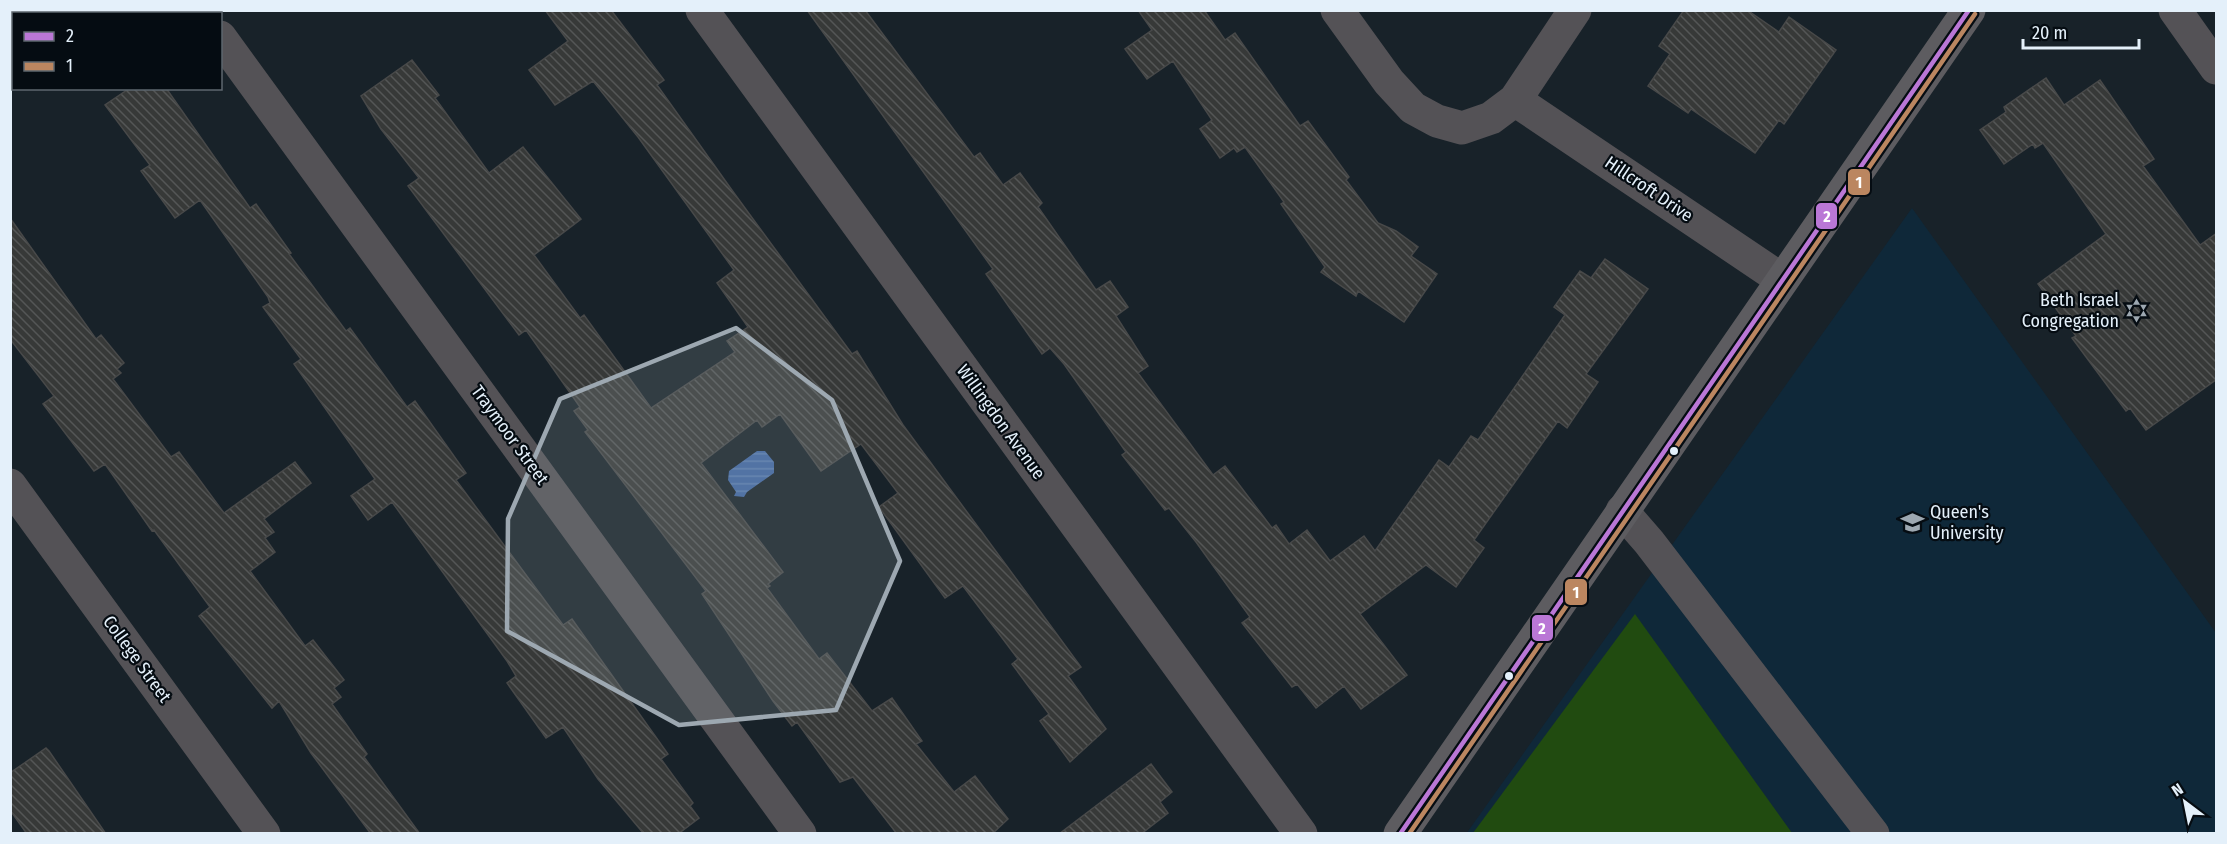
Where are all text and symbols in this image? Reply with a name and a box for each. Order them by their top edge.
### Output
legend [12,12,222,90]
scale bar [2023,12,2138,50]
text: 20 m [2032,22,2067,44]
text: 2 [66,25,74,47]
text: 1 [66,55,73,77]
street label: Hillcroft Drive [1601,151,1697,227]
line badge: 1 [1847,168,1871,196]
text: 1 [1856,173,1862,192]
line badge: 2 [1815,202,1838,230]
text: 2 [1822,207,1831,226]
place label: Beth Israel Congregation [2022,289,2119,332]
synagogue icon: Beth Israel Congregation [2124,297,2150,323]
street label: Willingdon Avenue [952,360,1050,484]
street label: Traymoor Street [467,381,554,489]
unlabelled marker [1668,445,1680,457]
place label: Queen's University [1930,501,2004,544]
school or university icon: Queen's University [1899,509,1925,535]
line badge: 1 [1564,578,1588,606]
text: 1 [1573,583,1579,602]
street label: College Street [98,611,176,707]
line badge: 2 [1531,614,1554,642]
text: 2 [1537,619,1546,638]
unlabelled marker [1503,670,1515,682]
north arrow [2155,772,2215,832]
text: N [2168,779,2186,800]

